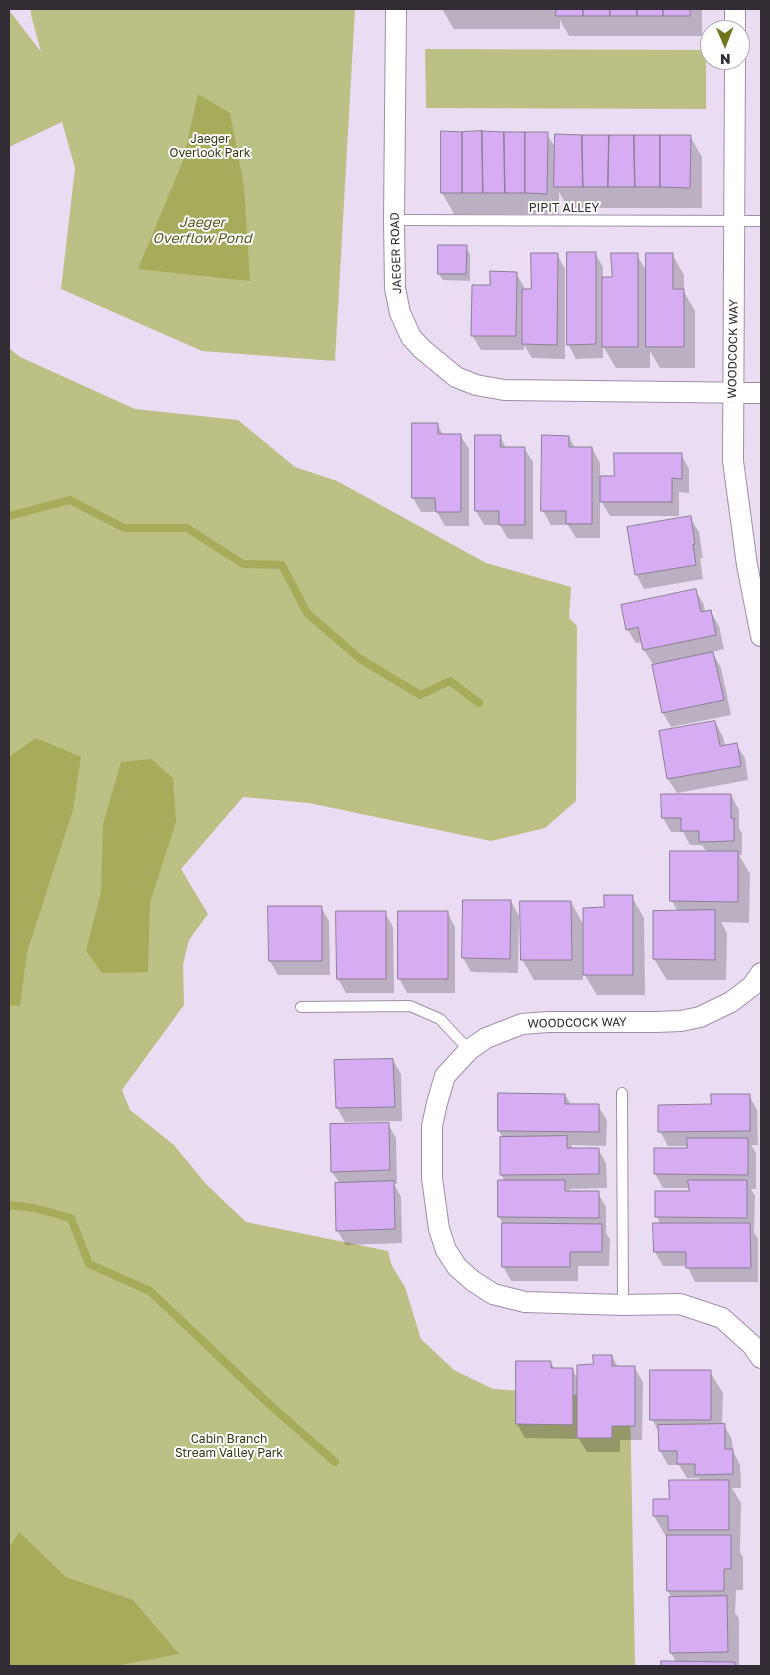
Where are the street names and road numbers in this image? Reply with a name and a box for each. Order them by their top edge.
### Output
street label: PIPIT ALLEY [529,201,599,215]
street label: JAEGER ROAD [387,212,405,294]
street label: WOODCOCK WAY [725,299,741,399]
street label: WOODCOCK WAY [527,1015,627,1031]

